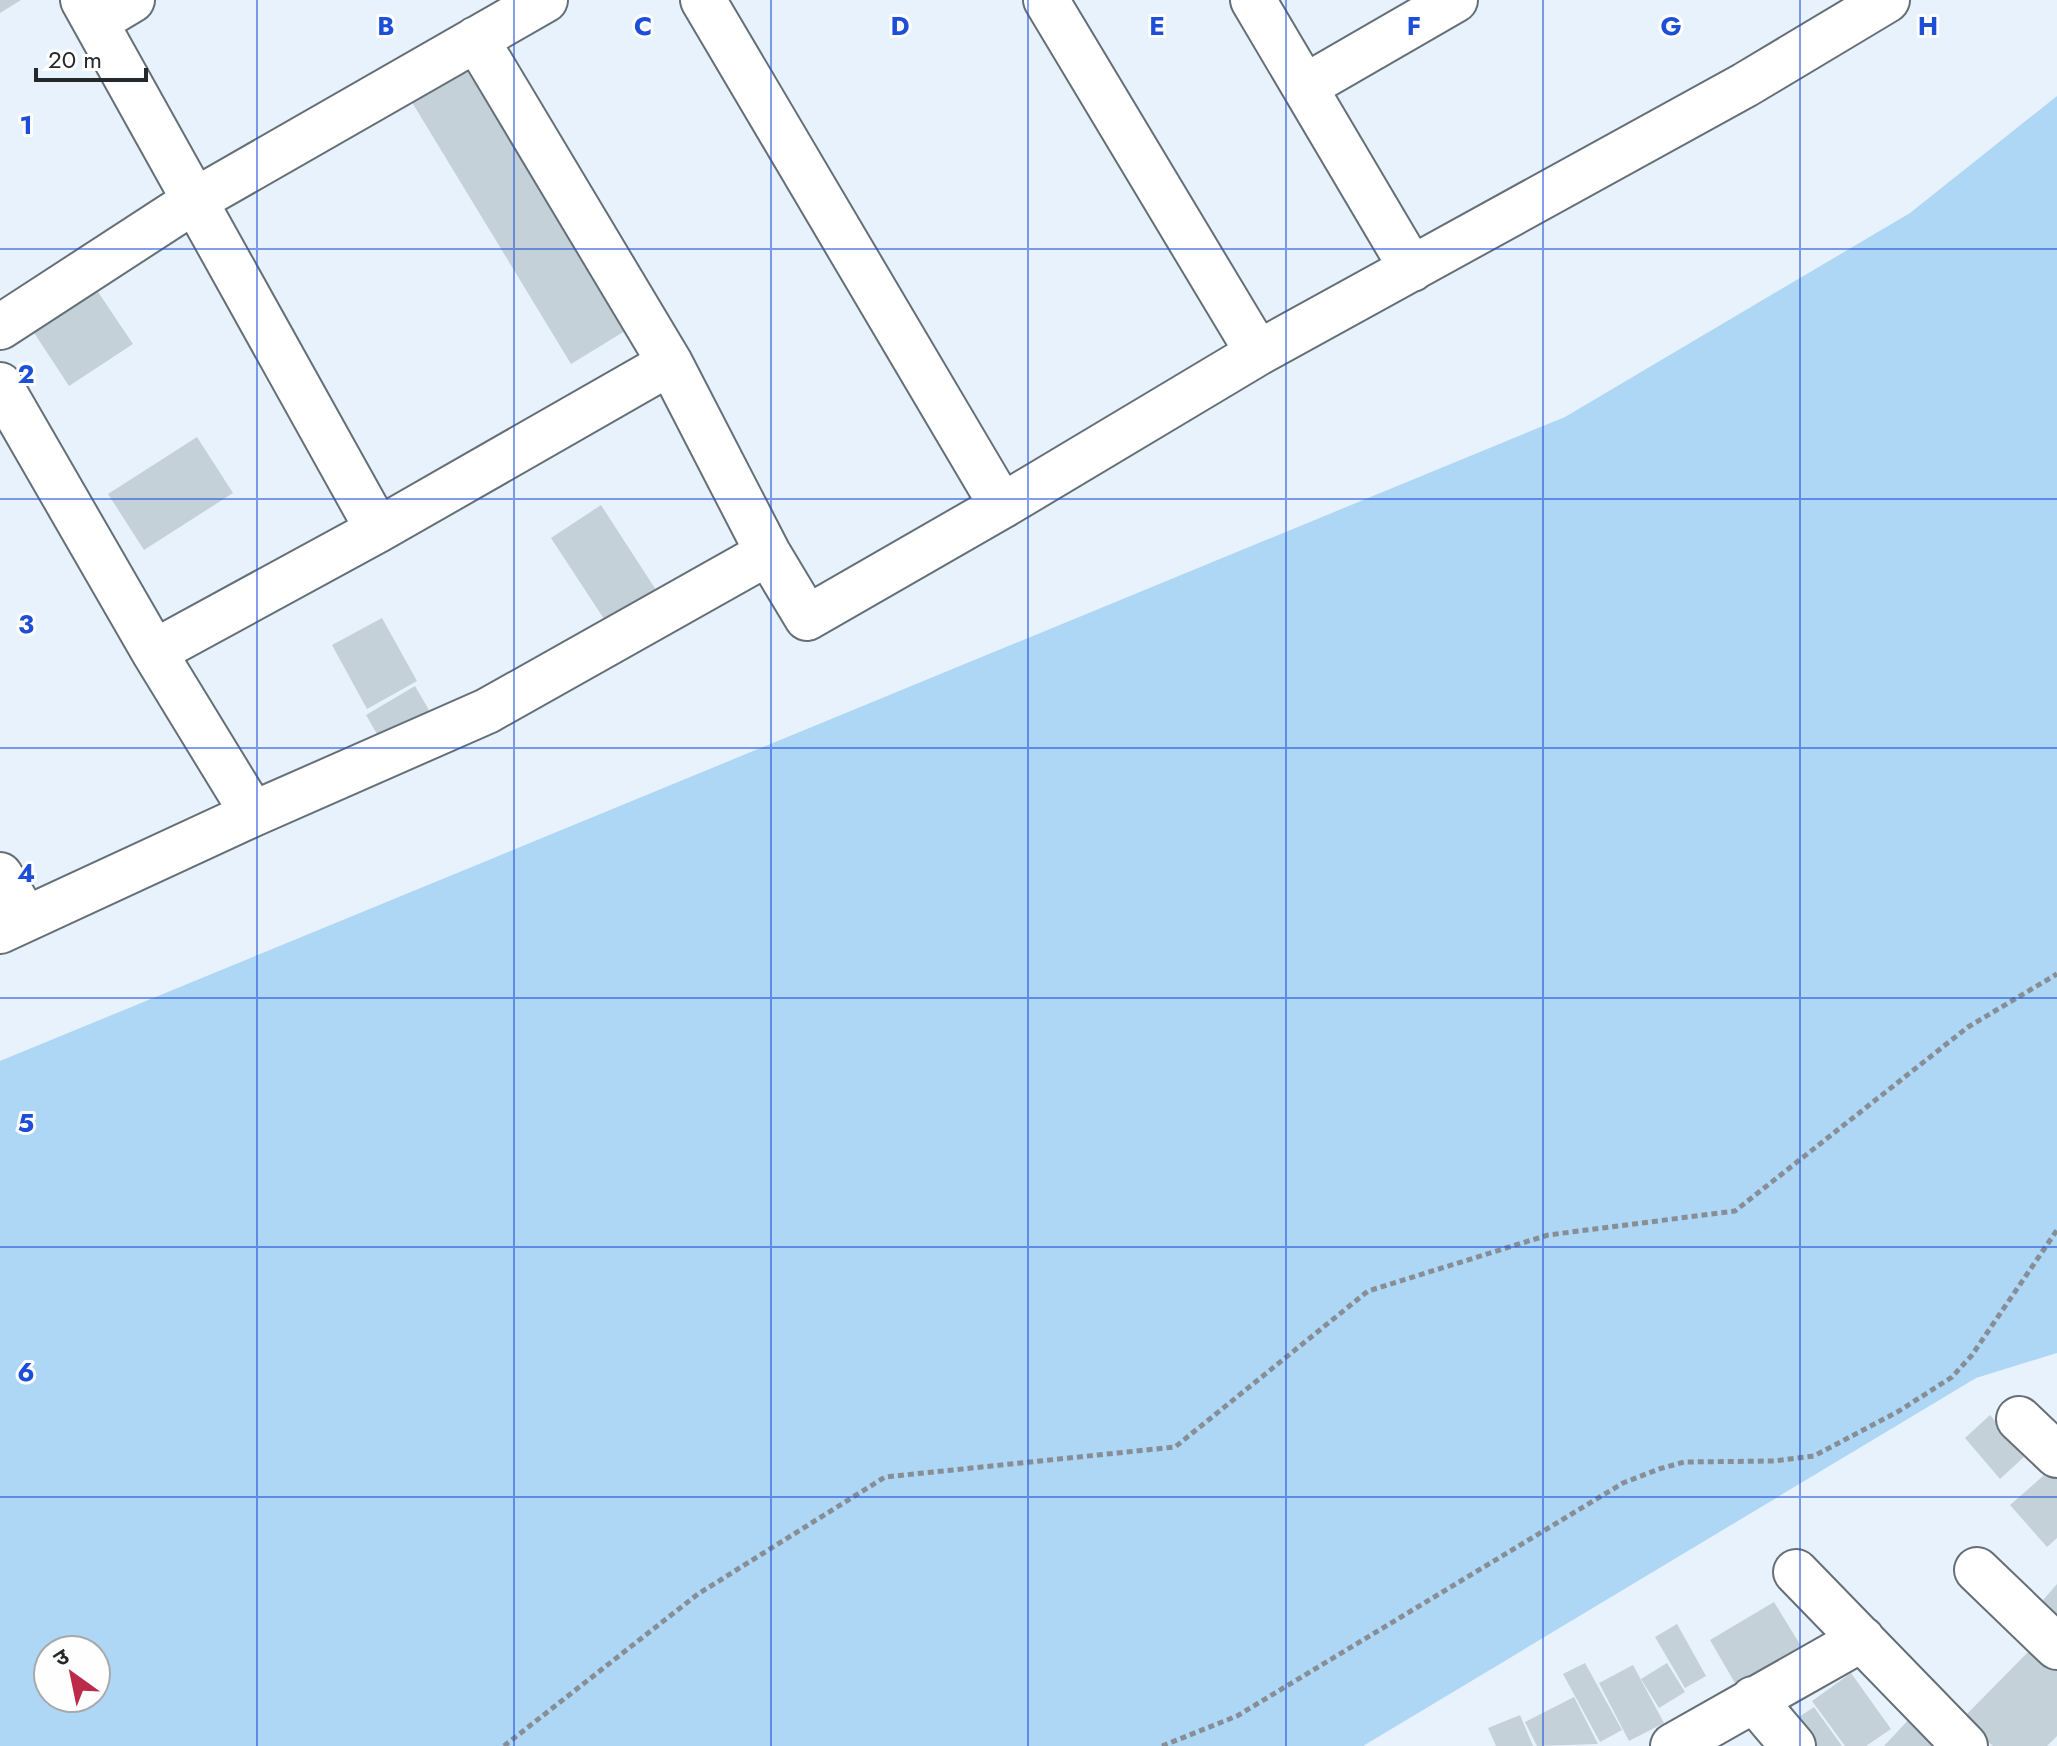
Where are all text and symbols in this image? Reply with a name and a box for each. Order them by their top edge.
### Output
text: B [377,7,395,45]
text: C [634,7,652,45]
text: D [890,7,910,45]
text: E [1149,7,1165,45]
text: F [1407,7,1421,45]
text: G [1660,7,1682,45]
text: H [1918,7,1938,45]
scale bar [36,32,146,82]
text: 20 m [48,42,102,77]
text: 1 [19,106,33,144]
text: 2 [17,355,35,393]
text: 3 [18,605,34,643]
text: 4 [17,854,35,892]
text: 5 [18,1104,34,1142]
text: 6 [17,1353,35,1391]
north arrow [32,1634,112,1714]
text: उ [47,1640,76,1674]

